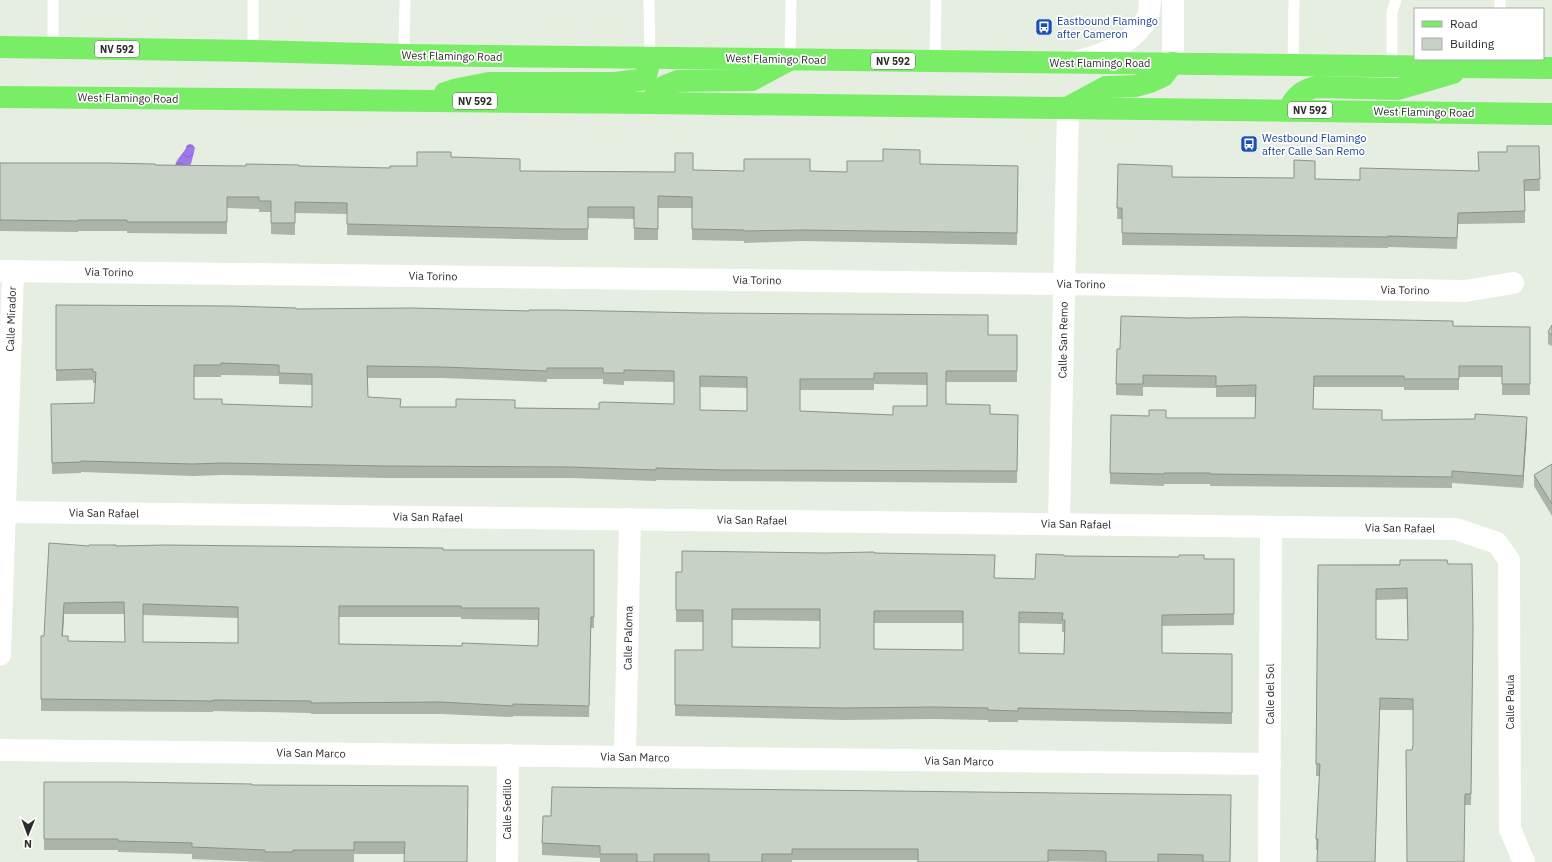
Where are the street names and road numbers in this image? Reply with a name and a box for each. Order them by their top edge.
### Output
road number: NV 592 [95,41,139,57]
street label: West Flamingo Road [401,48,503,64]
street label: West Flamingo Road [725,51,827,67]
road number: NV 592 [871,53,915,69]
street label: West Flamingo Road [1050,56,1150,70]
street label: West Flamingo Road [77,90,179,106]
road number: NV 592 [453,93,497,109]
road number: NV 592 [1288,102,1332,118]
street label: West Flamingo Road [1373,104,1475,120]
street label: Via Torino [84,265,134,279]
street label: Via Torino [408,269,458,283]
street label: Via Torino [732,273,782,287]
street label: Via Torino [1056,277,1106,291]
street label: Via Torino [1380,283,1430,297]
street label: Calle Mirador [3,286,19,352]
street label: Calle San Remo [1055,301,1071,379]
street label: Via San Rafael [69,505,139,521]
street label: Via San Rafael [393,509,463,525]
street label: Via San Rafael [717,512,787,528]
street label: Via San Rafael [1041,516,1111,532]
street label: Via San Rafael [1365,520,1435,536]
street label: Calle Paloma [620,606,636,670]
street label: Calle del Sol [1263,664,1277,724]
street label: Calle Paula [1503,674,1517,729]
street label: Via San Marco [276,745,346,761]
street label: Via San Marco [600,749,670,765]
street label: Via San Marco [924,753,994,769]
street label: Calle Sedillo [500,779,514,839]

